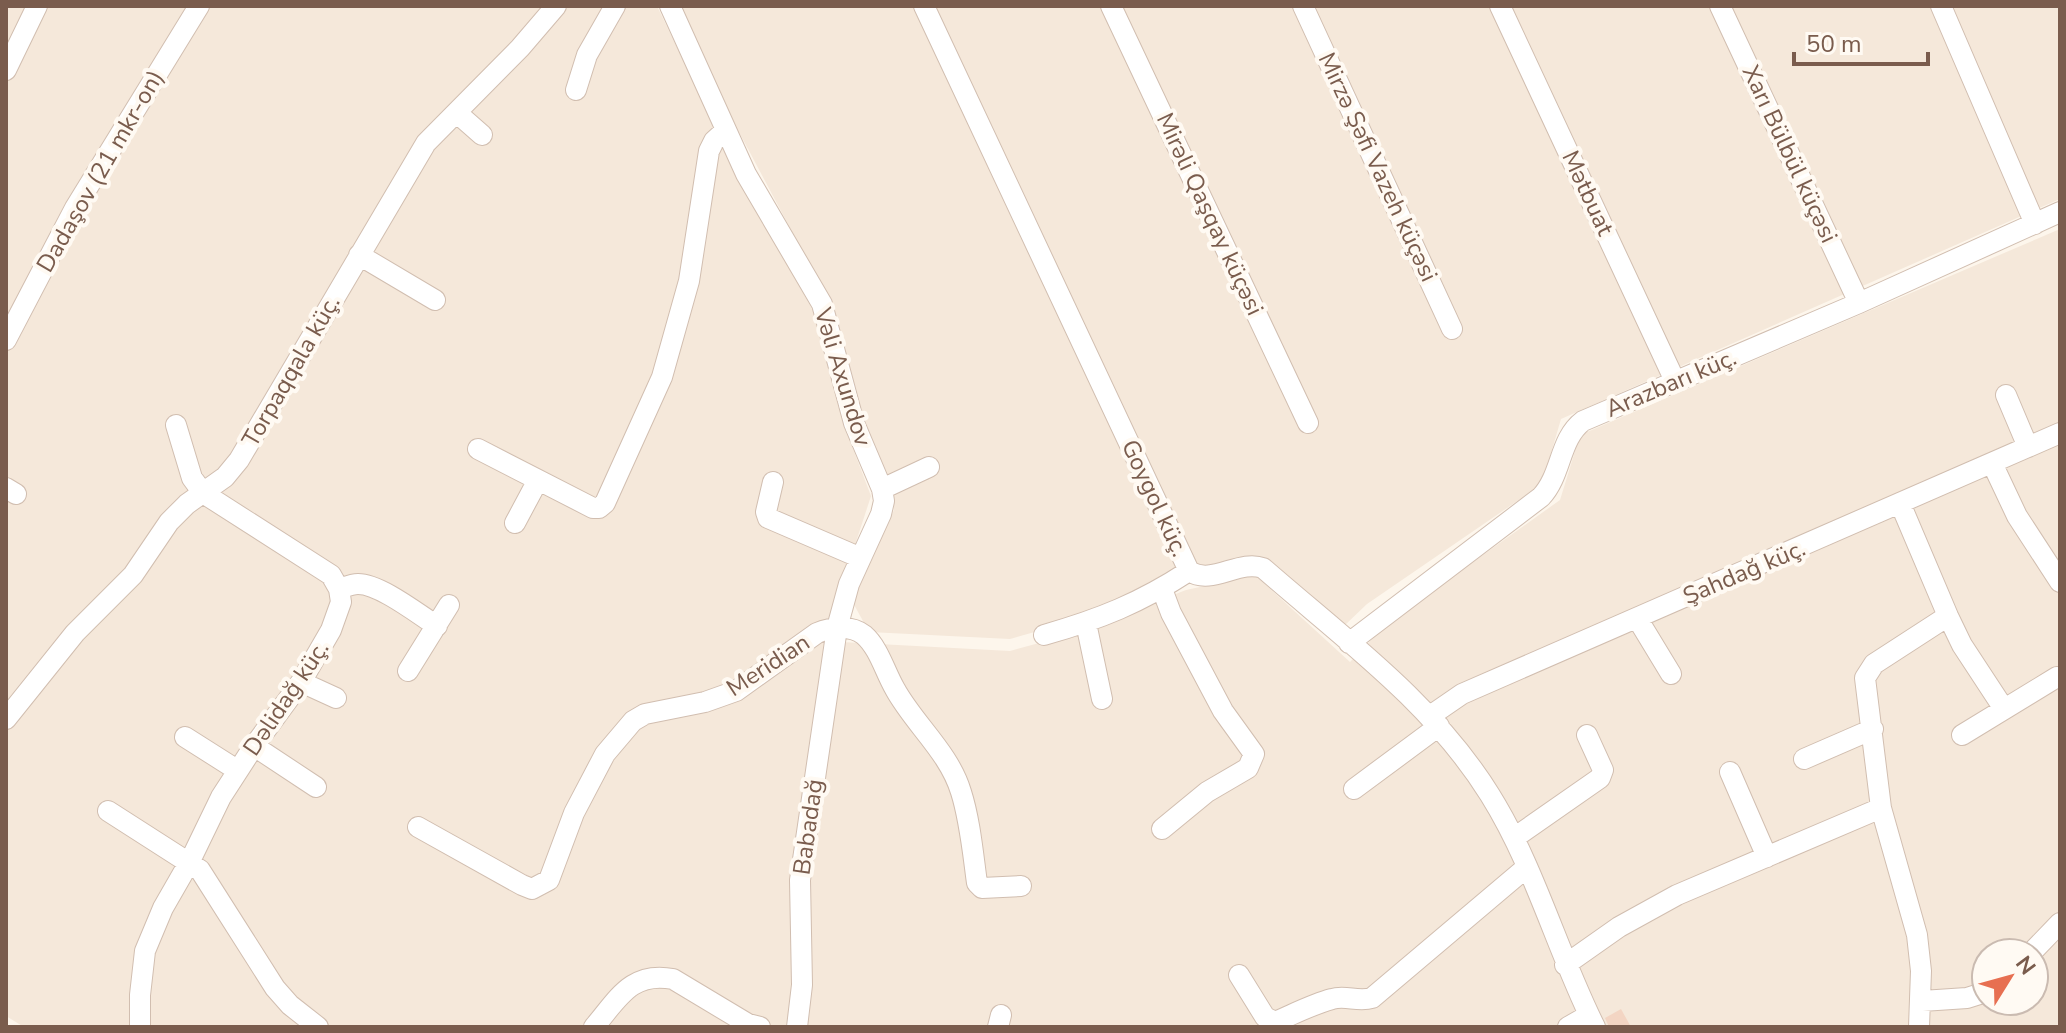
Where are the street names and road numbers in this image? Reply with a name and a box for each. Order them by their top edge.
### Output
street label: Mirzə Şəfi Vazeh küçəsi [1311,47,1445,287]
street label: Xarı Bülbül küçəsi [1735,60,1845,248]
street label: Dadaşov (21 mkr-on) [29,64,171,278]
street label: Mirəli Qaşqay küçəsi [1149,107,1271,321]
street label: Mətbuat [1554,145,1622,241]
street label: Torpaqqala küç. [235,289,347,453]
street label: Vəli Axundov [807,303,879,451]
street label: Arazbarı küç. [1601,341,1741,425]
street label: Goygol küç. [1114,434,1196,562]
street label: Şahdağ küç. [1678,532,1810,612]
street label: Meridian [720,626,816,704]
street label: Dəlidağ küç. [236,634,336,762]
street label: Babadağ [785,777,831,877]

